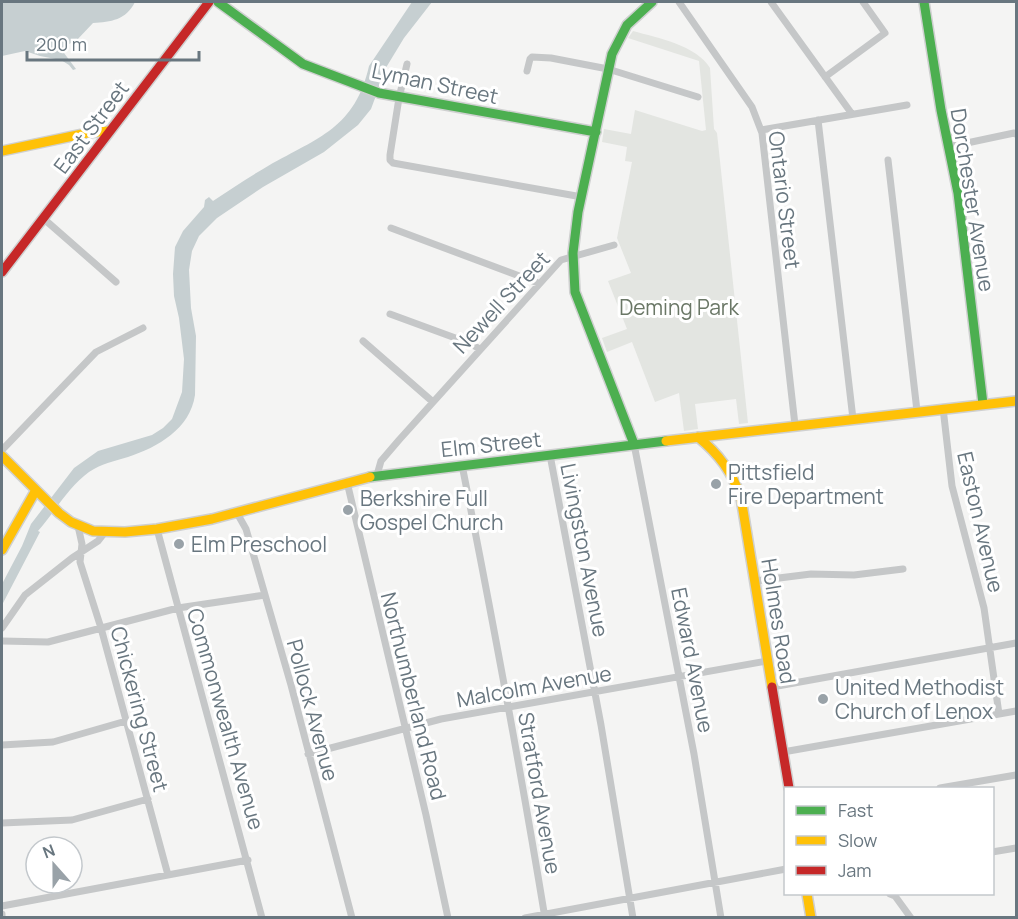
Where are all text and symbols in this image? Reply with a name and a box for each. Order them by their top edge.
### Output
scale bar [27,24,200,62]
text: 200 m [36,32,87,56]
street label: Lyman Street [369,56,501,110]
street label: East Street [47,75,135,179]
street label: Dorchester Avenue [945,106,1001,294]
street label: Ontario Street [763,130,807,270]
street label: Newell Street [446,245,556,359]
park label: Deming Park [619,293,739,321]
street label: Elm Street [440,425,542,463]
street label: Easton Avenue [951,449,1011,595]
place label: Pittsfield Fire Department [728,458,884,510]
street label: Livingston Avenue [554,461,616,639]
marker: Pittsfield Fire Department [709,477,723,491]
place label: Berkshire Full Gospel Church [360,484,503,536]
marker: Berkshire Full Gospel Church [341,503,355,517]
place label: Elm Preschool [191,530,327,558]
marker: Elm Preschool [172,537,186,551]
street label: Holmes Road [755,556,803,686]
street label: Edward Avenue [665,585,721,735]
street label: Northumberland Road [375,589,453,803]
street label: Commonwealth Avenue [181,605,271,833]
street label: Chickering Street [105,623,175,795]
street label: Pollock Avenue [281,636,345,784]
street label: Malcolm Avenue [454,659,614,713]
place label: United Methodist Church of Lenox [835,673,1004,725]
marker: United Methodist Church of Lenox [816,692,830,706]
street label: Stratford Avenue [512,710,568,876]
legend [784,787,994,895]
text: Fast [838,798,873,822]
text: Slow [838,828,878,852]
north arrow [24,835,84,895]
text: N [39,839,58,863]
text: Jam [838,858,872,882]

